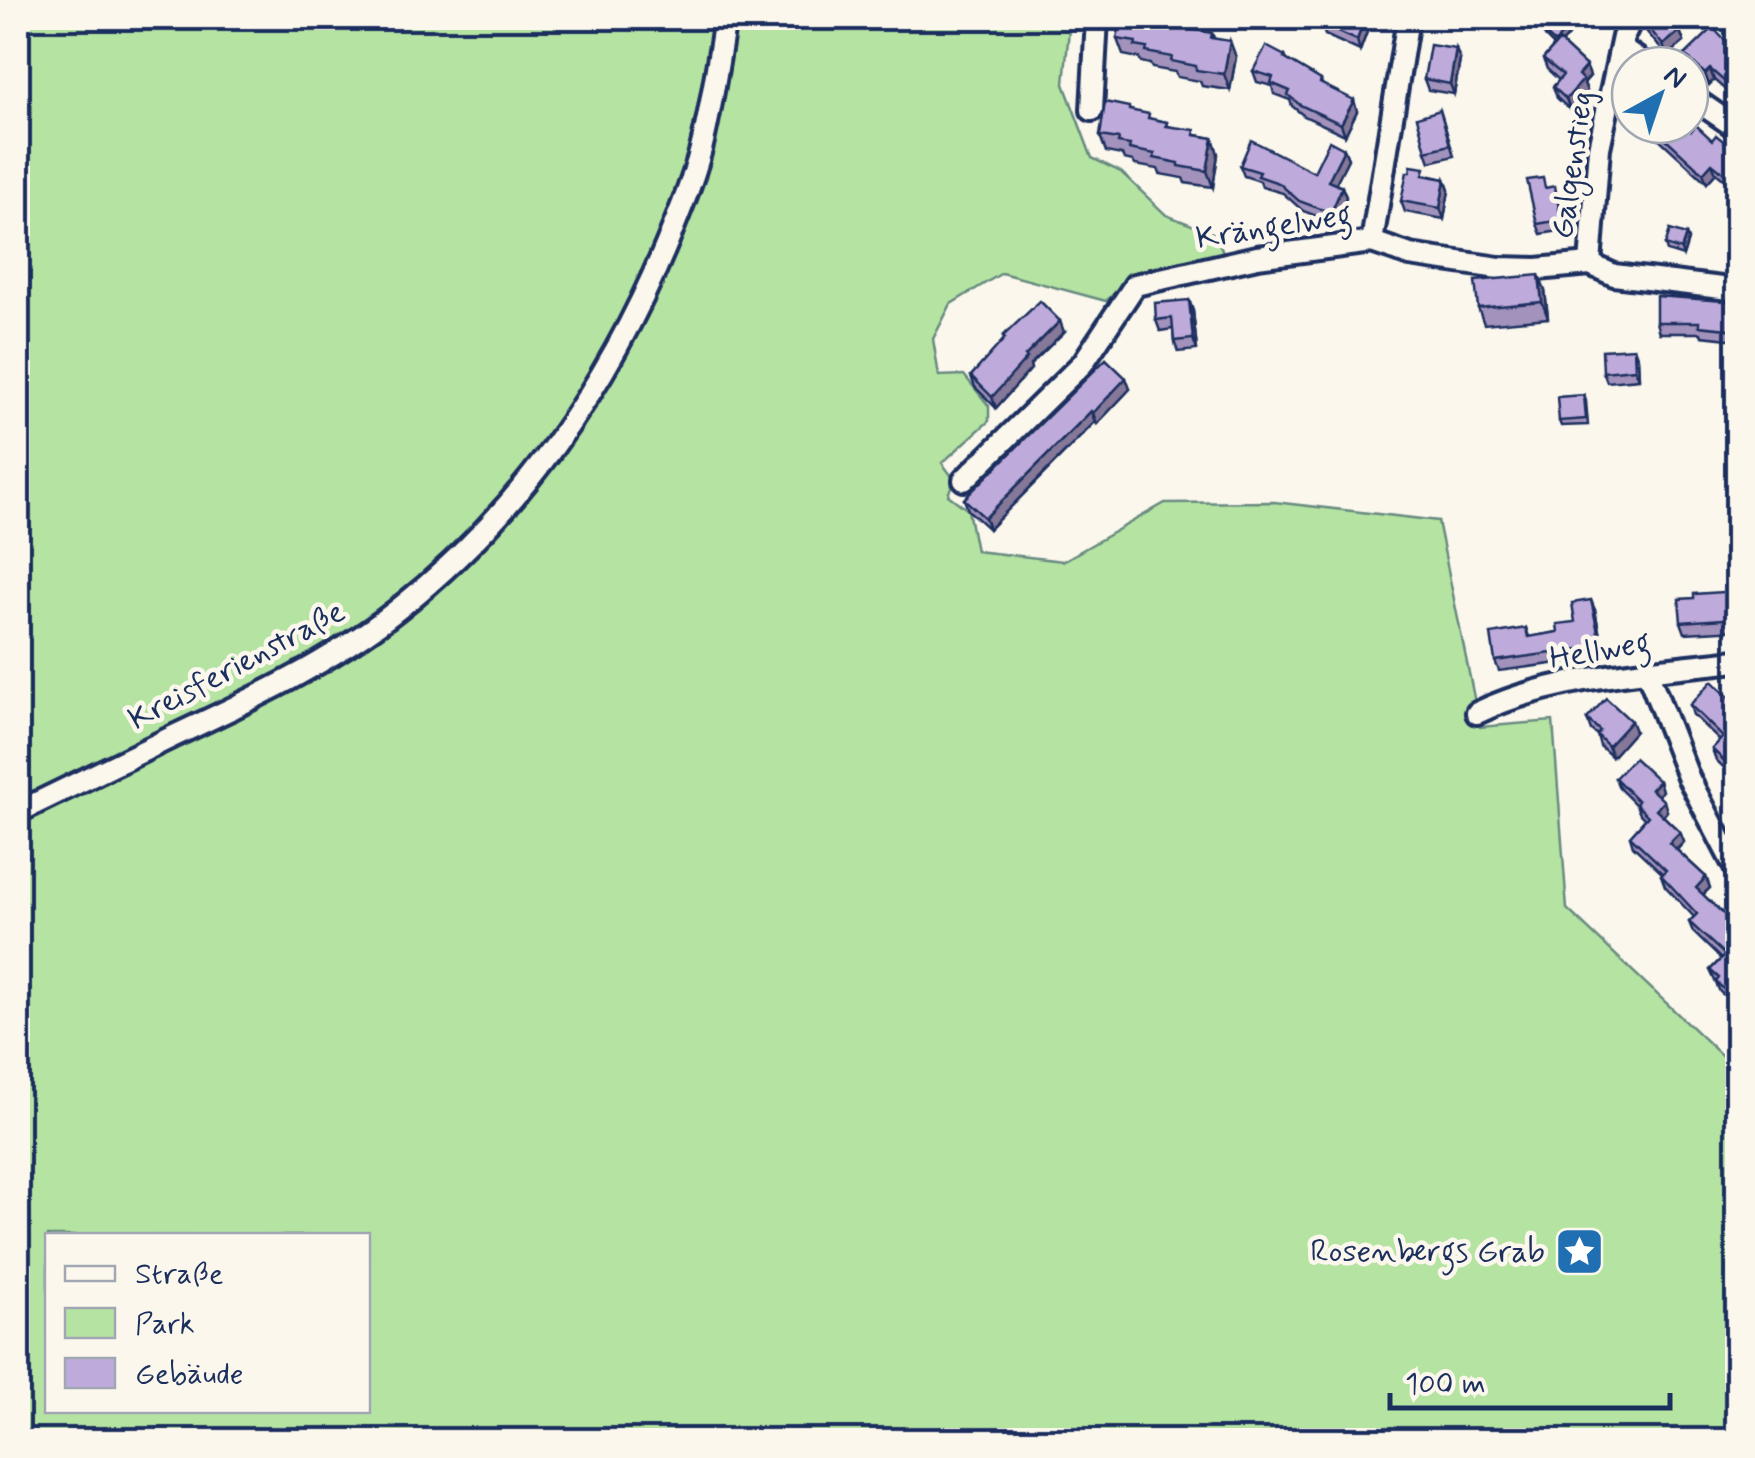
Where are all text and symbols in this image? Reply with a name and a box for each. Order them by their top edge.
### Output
north arrow [1610,45,1710,145]
text: N [1655,58,1694,98]
street label: Galgenstieg [1542,88,1606,242]
street label: Krängelweg [1193,194,1355,263]
street label: Kreisferienstraße [121,591,353,741]
street label: Hellweg [1546,621,1654,683]
place icon: Rosenbergs Grab [1554,1226,1606,1278]
place label: Rosenbergs Grab [1310,1231,1545,1276]
legend [45,1233,370,1413]
text: Straße [135,1255,223,1294]
text: Park [135,1305,195,1344]
scale bar [1390,1348,1670,1410]
text: Gebäude [135,1355,243,1394]
text: 100 m [1405,1365,1486,1404]

